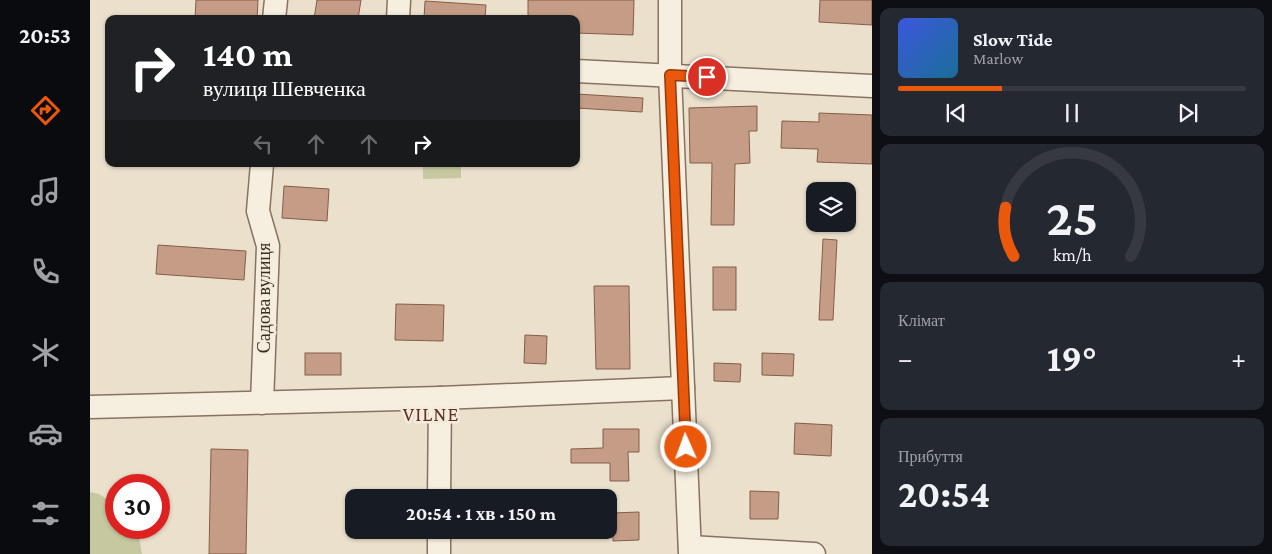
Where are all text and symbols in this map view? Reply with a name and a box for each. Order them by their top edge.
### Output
text: 20:53 [19,23,71,48]
text: Slow Tide [973,29,1053,50]
icon: right [120,35,185,100]
text: 140 m [203,35,293,74]
text: Marlow [973,50,1023,67]
pin [686,56,728,98]
icon: arrive [693,63,721,91]
text: вулиця Шевченка [203,76,366,101]
icon: directions [28,93,63,128]
icon: previous [942,99,970,127]
icon: pause [1058,99,1086,127]
icon: next [1174,99,1202,127]
icon: left [249,130,277,158]
icon: ahead [302,130,330,158]
icon: ahead [355,130,383,158]
icon: right [408,130,436,158]
icon: music [28,174,63,209]
map controls [806,182,856,232]
button: layers [806,182,856,232]
text: 25 [1046,188,1098,246]
street label: Садова вулиця [254,243,274,353]
text: km/h [1053,245,1092,265]
icon: phone [28,254,63,289]
text: Клімат [898,312,945,329]
icon: climate [28,335,63,370]
text: 19° [1047,337,1097,379]
text: − [898,343,913,374]
text: + [1231,343,1246,374]
district label: VILNE [403,403,459,425]
icon: car [28,416,63,451]
position arrow [659,420,711,472]
text: Прибуття [898,448,963,465]
text: 20:54 [898,473,990,515]
speed limit sign: 30 [105,474,170,539]
icon: filters [28,496,63,531]
text: 20:54 · 1 хв · 150 m [406,503,556,524]

